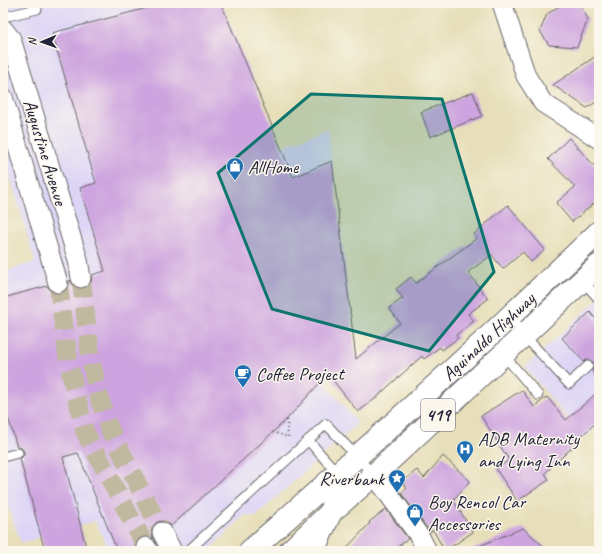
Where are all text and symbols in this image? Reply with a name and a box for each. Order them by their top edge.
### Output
north arrow [22,22,62,62]
text: N [25,37,39,46]
street label: Augustine Avenue [18,96,73,210]
place label: AllHome [248,155,300,179]
shop icon: AllHome [225,156,245,181]
street label: Aguinaldo Highway [437,286,541,386]
place label: Coffee Project [256,362,345,386]
cafe icon: Coffee Project [233,363,253,388]
road number: 419 [421,399,455,431]
place label: ADB Maternity and Lying Inn [478,427,581,473]
hospital icon: ADB Maternity and Lying Inn [455,439,475,464]
place label: Riverbank [319,467,385,491]
place icon: Riverbank [387,468,407,493]
place label: Boy Rencol Car Accessories [428,490,527,536]
shop icon: Boy Rencol Car Accessories [405,502,425,527]

